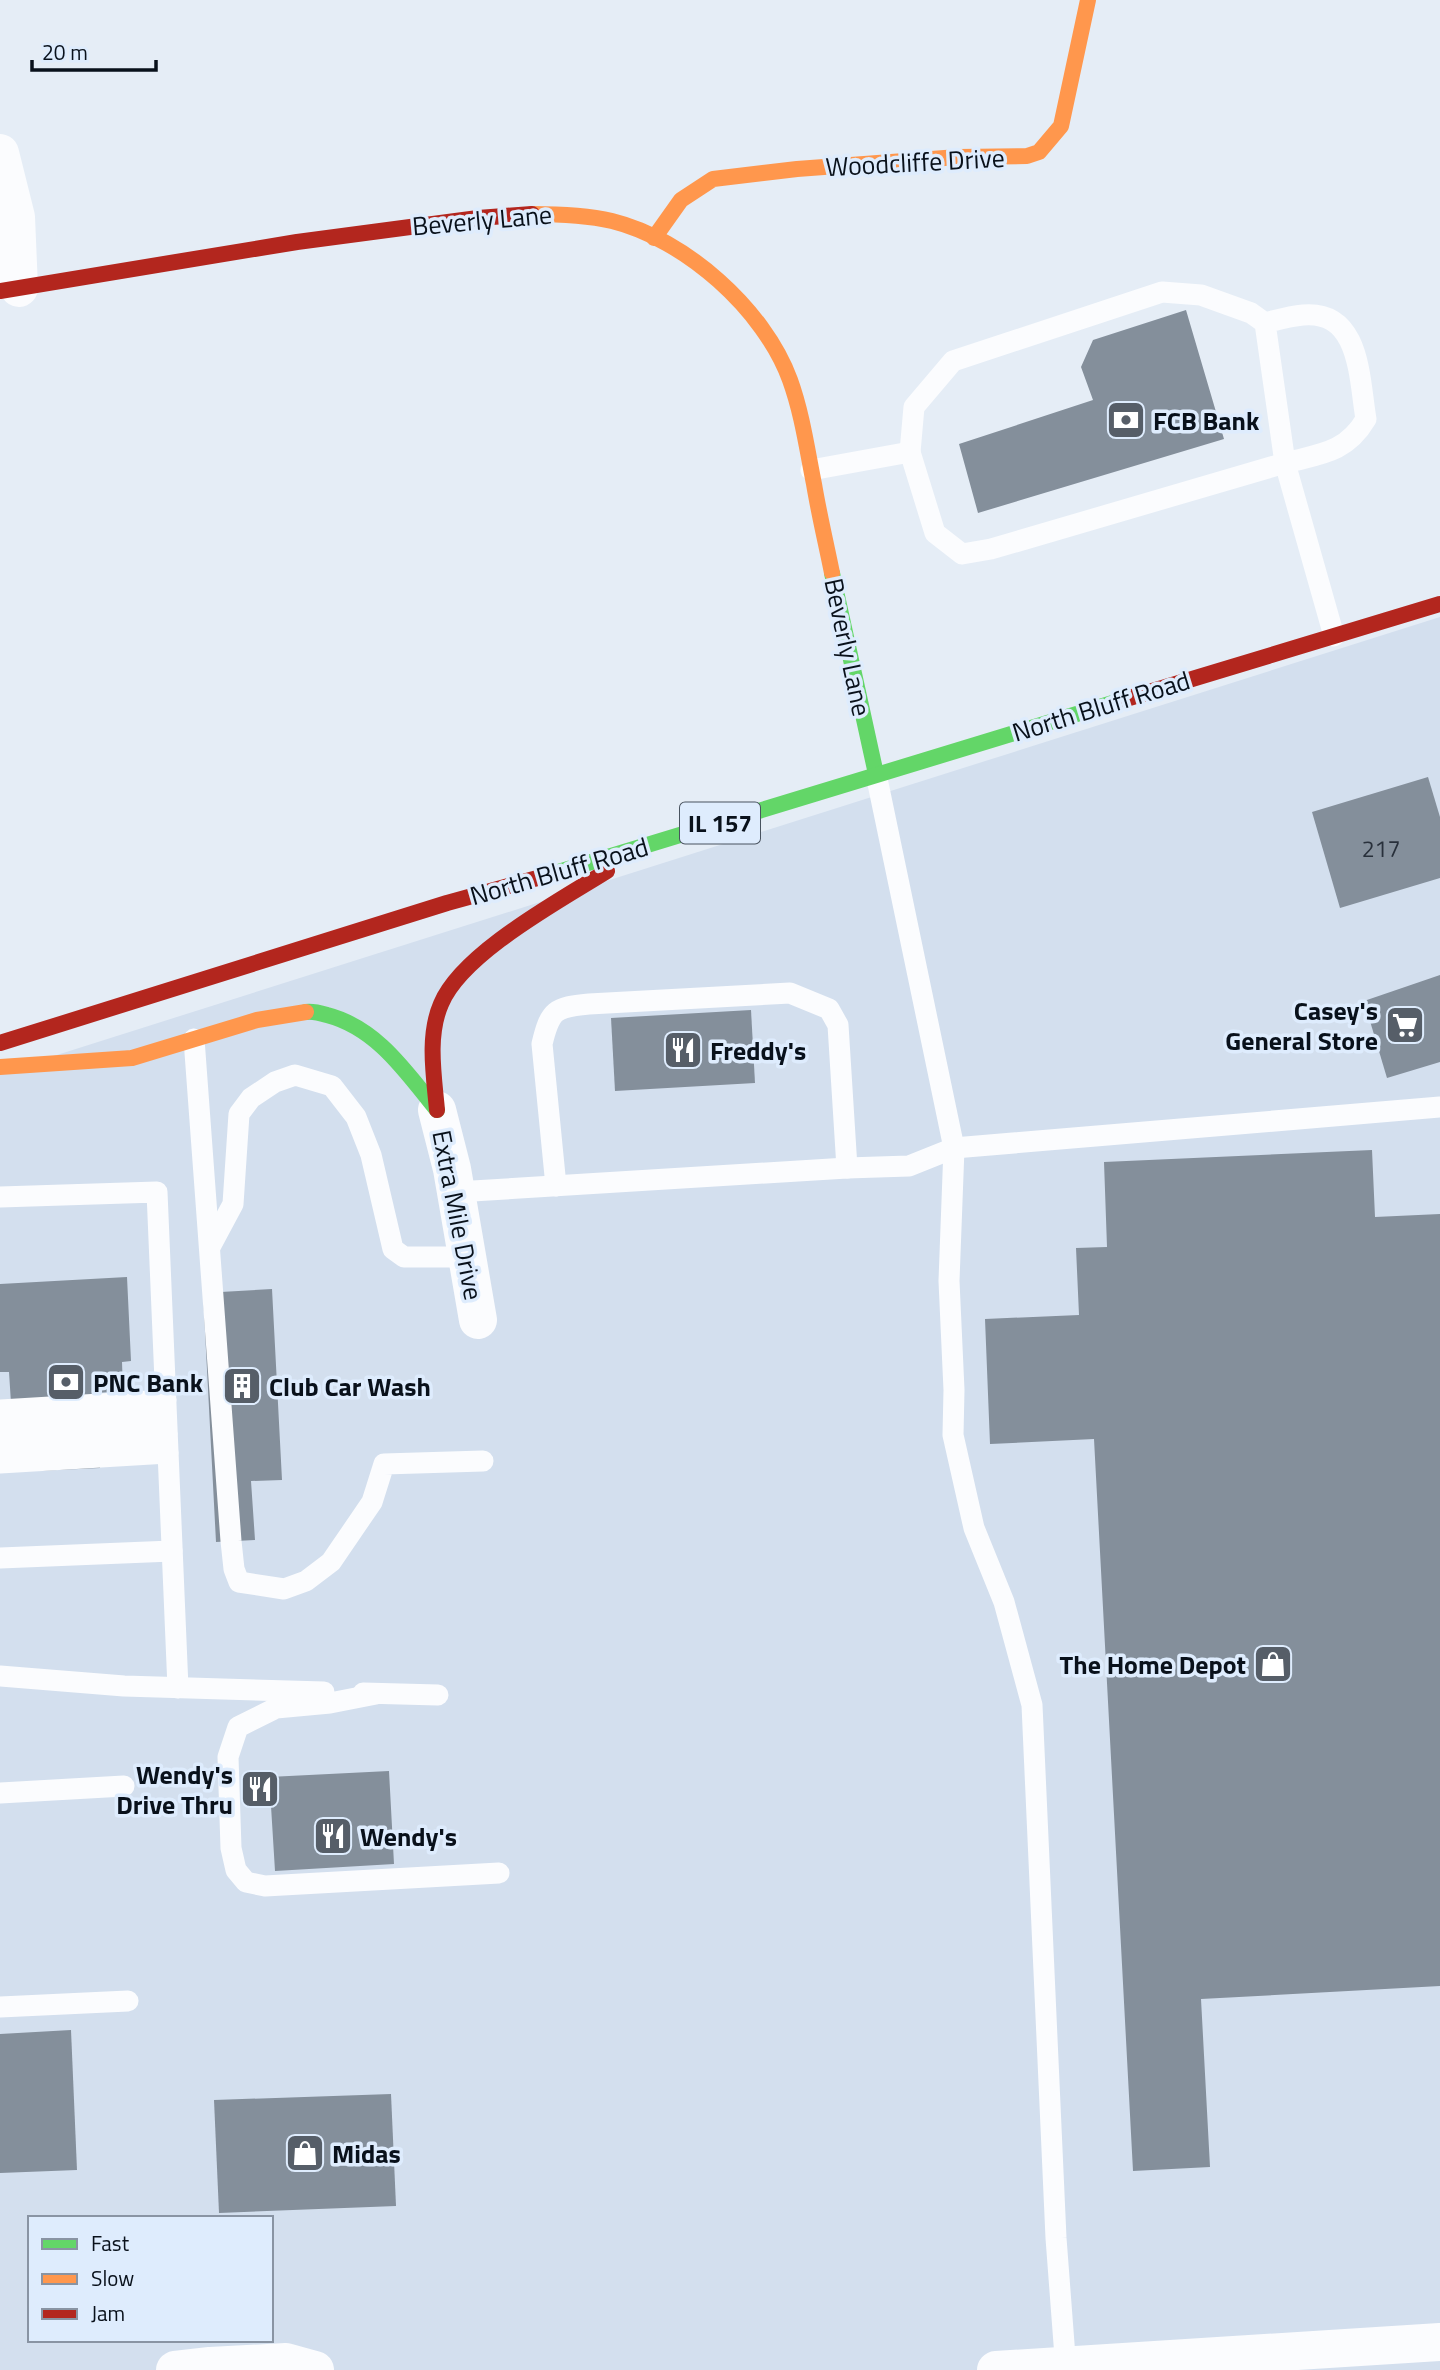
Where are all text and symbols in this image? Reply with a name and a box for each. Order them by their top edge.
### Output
scale bar [32,28,156,72]
text: 20 m [42,36,88,68]
street label: Woodcliffe Drive [824,138,1006,186]
street label: Beverly Lane [410,194,554,246]
bank icon: FCB Bank [1105,399,1147,441]
place label: FCB Bank [1153,401,1260,440]
street label: Beverly Lane [814,574,882,720]
street label: North Bluff Road [1007,660,1195,752]
road number: IL 157 [680,802,760,844]
street label: North Bluff Road [465,827,653,915]
house number: 217 [1362,831,1400,866]
place label: Casey's General Store [1225,991,1378,1060]
supermarket icon: Casey's General Store [1384,1004,1426,1046]
restaurant icon: Freddy's [662,1029,704,1071]
place label: Freddy's [710,1031,806,1070]
street label: Extra Mile Drive [422,1127,494,1303]
bank icon: PNC Bank [45,1361,87,1403]
place label: PNC Bank [93,1363,204,1402]
building icon: Club Car Wash [221,1365,263,1407]
place label: Club Car Wash [269,1367,431,1406]
shop icon: The Home Depot [1252,1643,1294,1685]
place label: The Home Depot [1060,1645,1246,1684]
place label: Wendy's Drive Thru [116,1755,233,1824]
restaurant icon: Wendy's Drive Thru [239,1768,281,1810]
restaurant icon: Wendy's [312,1815,354,1857]
place label: Wendy's [360,1817,457,1856]
shop icon: Midas [284,2132,326,2174]
place label: Midas [332,2134,401,2173]
legend [28,2216,273,2342]
text: Fast [91,2227,130,2259]
text: Slow [91,2262,134,2294]
text: Jam [91,2297,125,2329]

